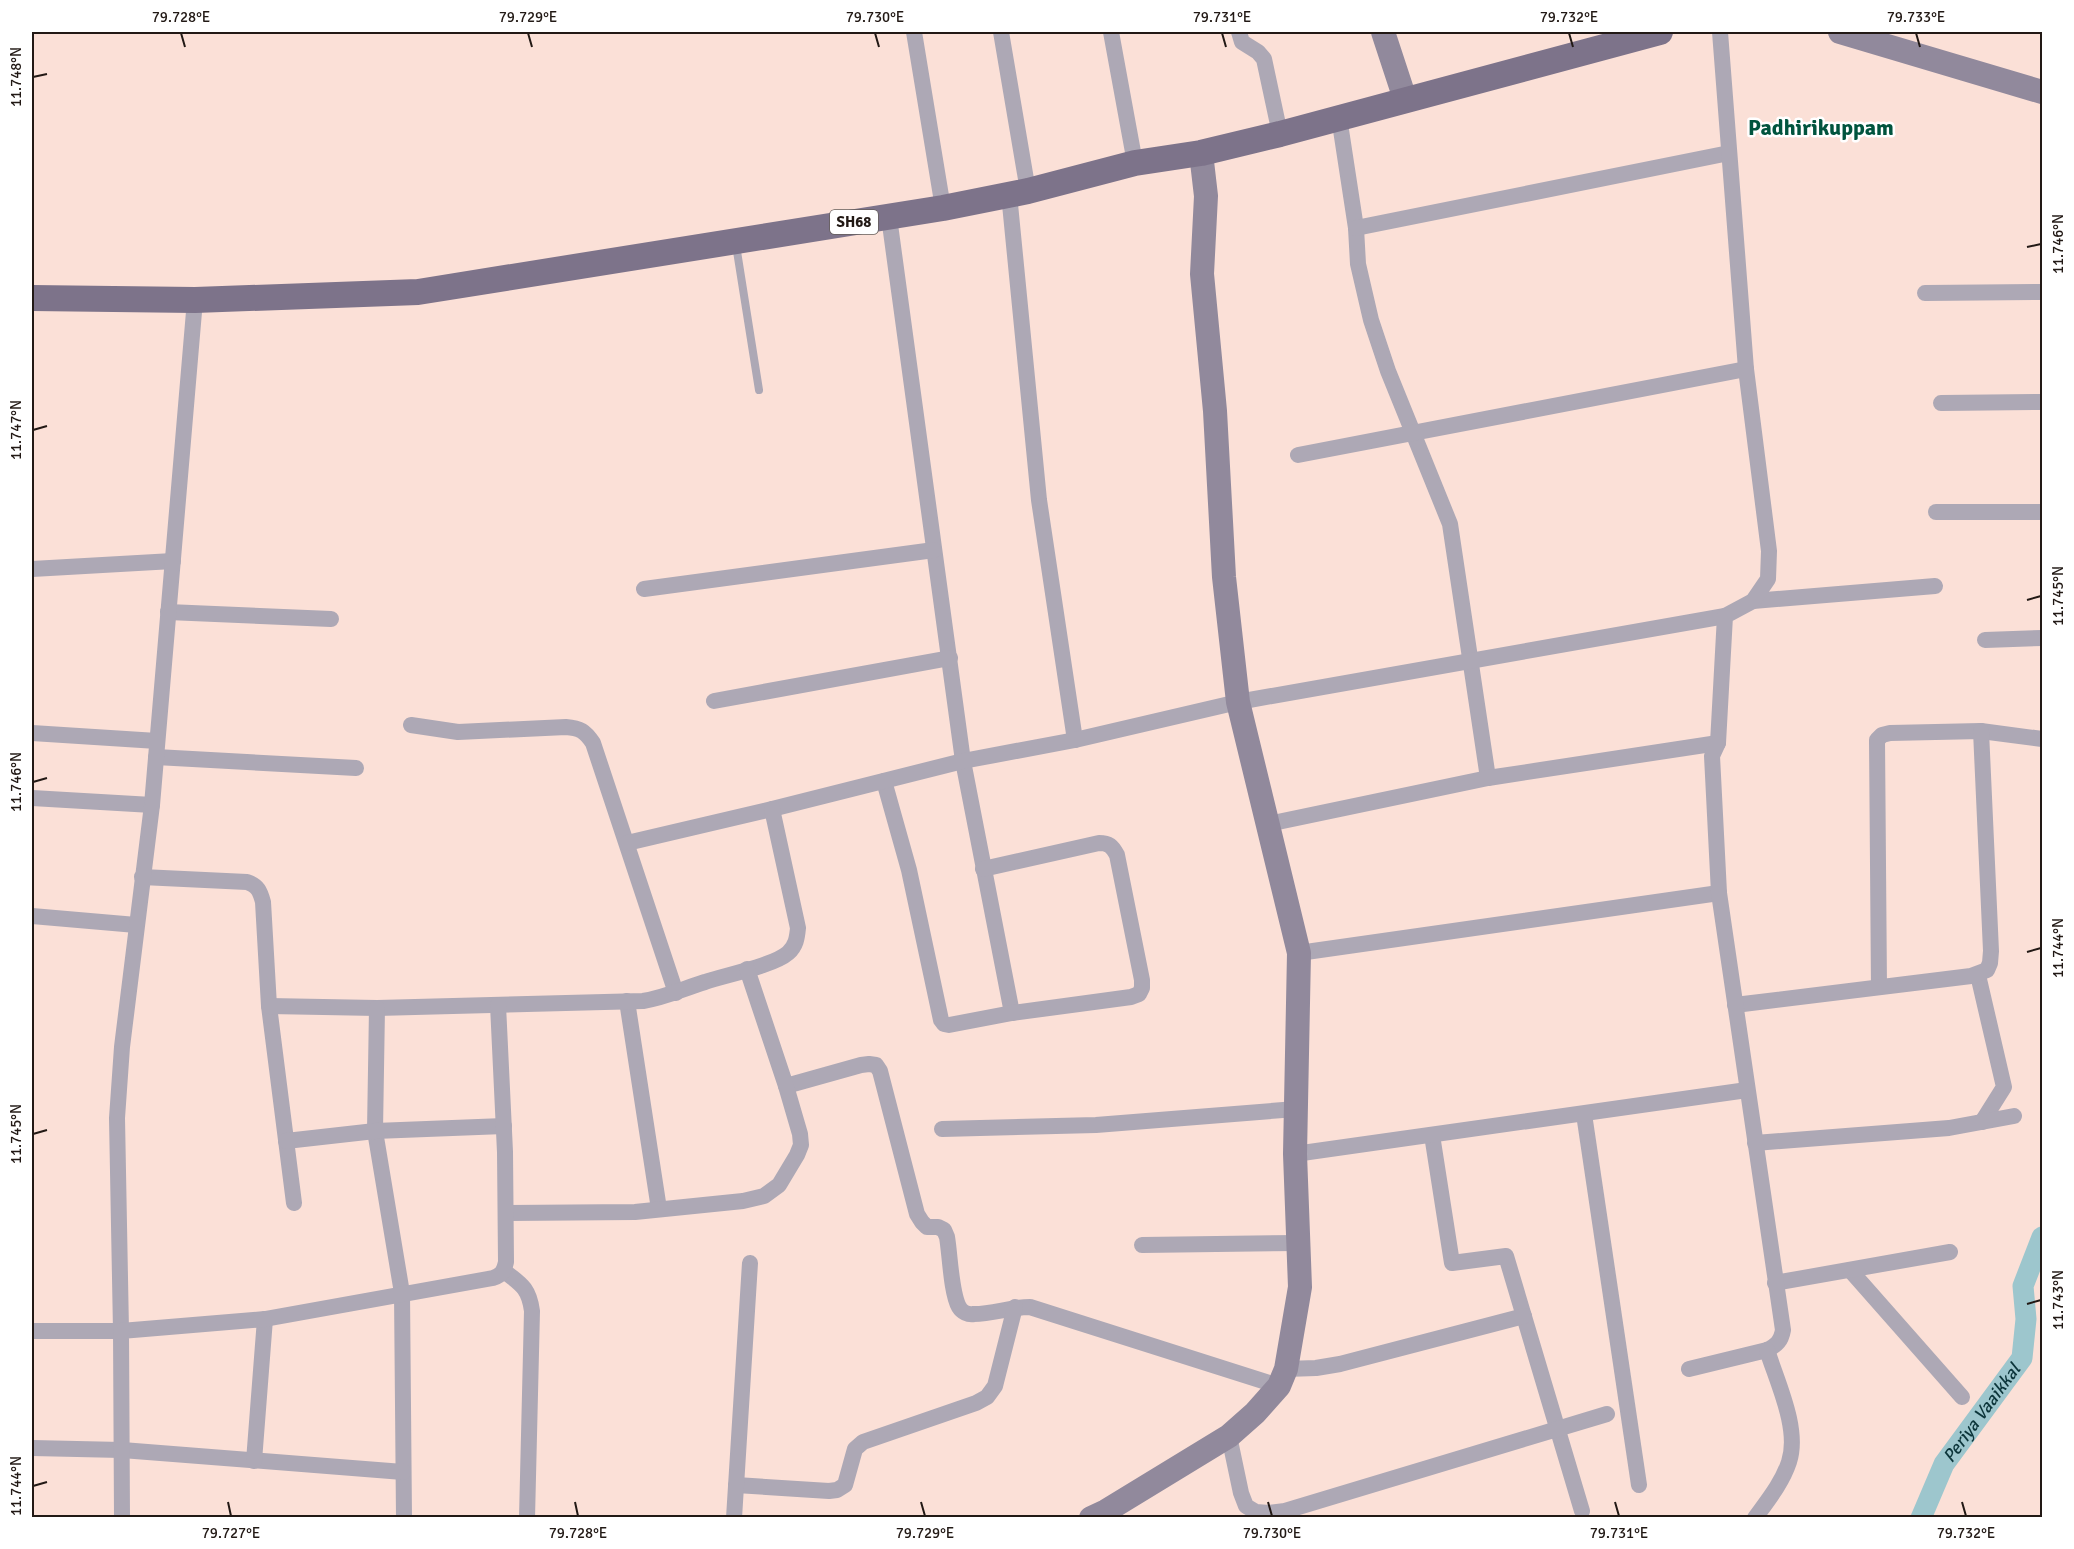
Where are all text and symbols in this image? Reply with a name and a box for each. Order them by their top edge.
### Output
text: 79.728°E [152,8,210,26]
text: 79.729°E [499,8,557,26]
text: 79.730°E [846,8,904,26]
text: 79.731°E [1193,8,1251,26]
text: 79.732°E [1540,8,1598,26]
text: 79.733°E [1887,8,1945,26]
text: 11.748°N [7,47,25,107]
district label: Padhirikuppam [1748,114,1894,141]
road number: SH68 [830,210,878,234]
text: 11.746°N [2049,214,2067,274]
text: 11.747°N [7,400,25,460]
text: 11.745°N [2049,566,2067,626]
text: 11.746°N [7,752,25,812]
text: 11.744°N [2049,918,2067,978]
text: 11.745°N [7,1104,25,1164]
text: 11.743°N [2049,1270,2067,1330]
water label: Periya Vaaikkal [1938,1358,2026,1467]
text: 11.744°N [7,1456,25,1516]
text: 79.727°E [202,1524,260,1542]
text: 79.728°E [549,1524,607,1542]
text: 79.729°E [896,1524,954,1542]
text: 79.730°E [1243,1524,1301,1542]
text: 79.731°E [1590,1524,1648,1542]
text: 79.732°E [1937,1524,1995,1542]

